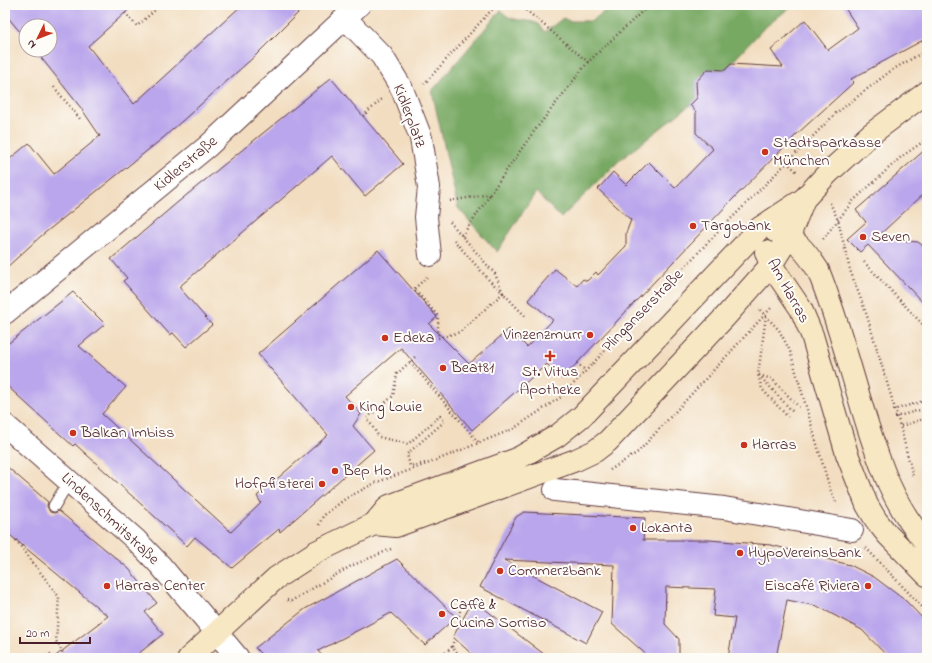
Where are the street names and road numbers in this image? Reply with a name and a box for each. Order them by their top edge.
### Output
street label: Kidlerplatz [386,81,432,151]
street label: Kidlerstraße [149,129,224,198]
street label: Am Harras [760,254,816,328]
street label: Plinganserstraße [597,263,690,358]
street label: Lindenschmitstraße [55,467,165,572]

